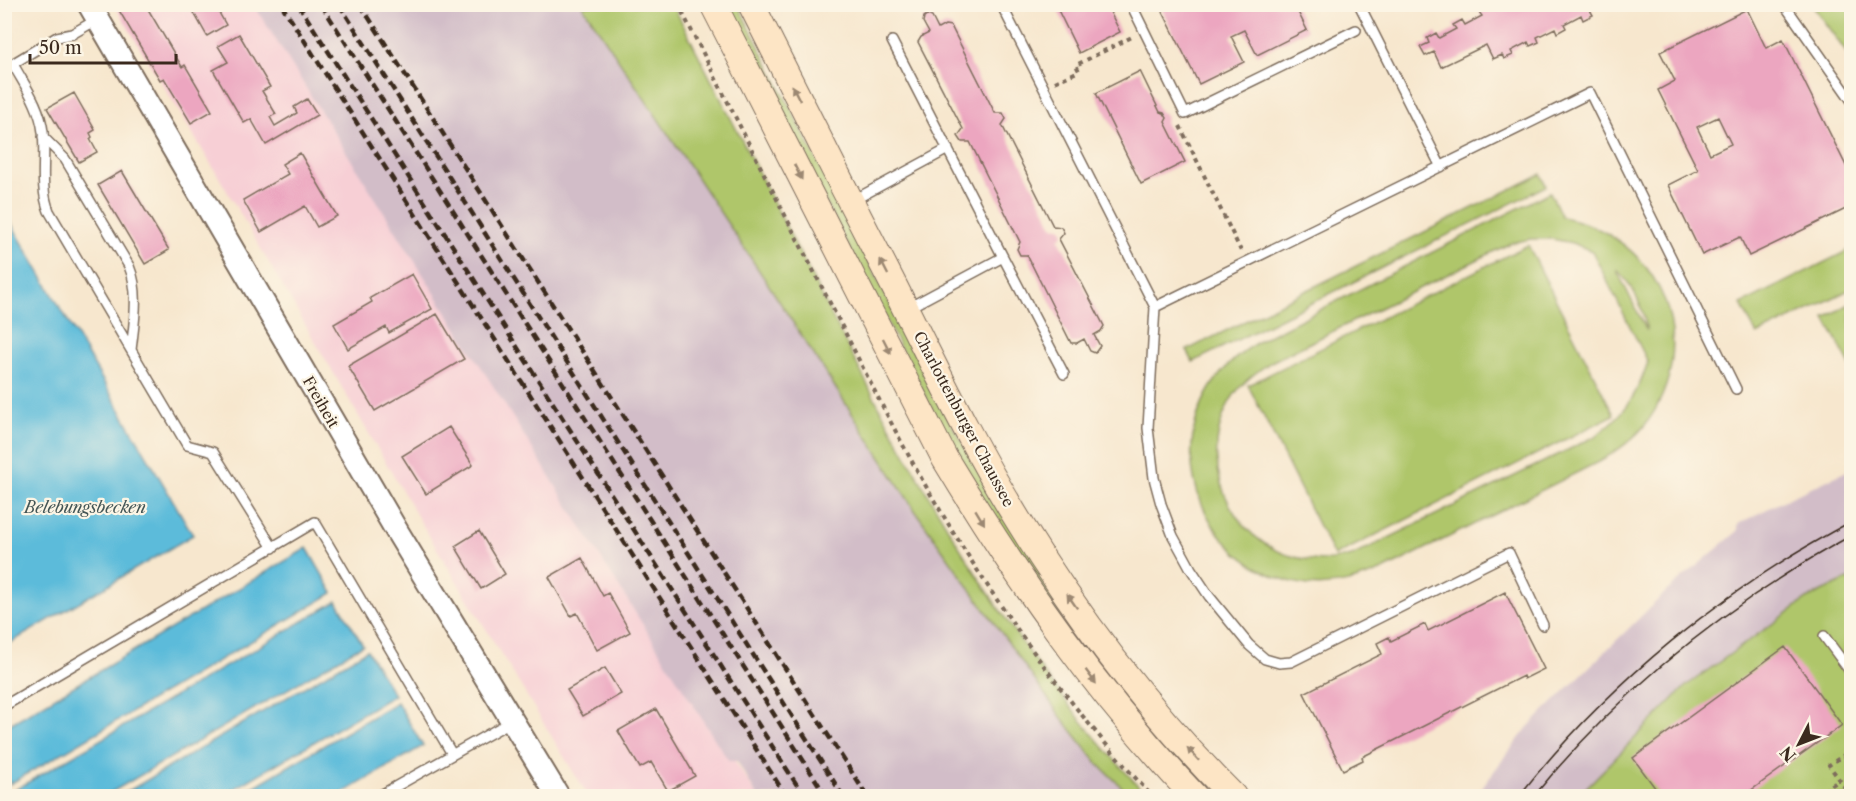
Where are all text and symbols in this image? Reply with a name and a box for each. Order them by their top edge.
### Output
scale bar [30,27,176,65]
text: 50 m [39,37,82,59]
one-way arrow [791,85,800,102]
one-way arrow [793,164,803,181]
one-way arrow [879,258,889,275]
street label: Charlottenburger Chaussee [910,328,1018,510]
one-way arrow [882,337,892,354]
street label: Freiheit [299,373,344,432]
water label: Belebungsbecken [22,497,146,517]
one-way arrow [974,509,985,525]
one-way arrow [1067,593,1078,609]
one-way arrow [1084,670,1096,685]
north arrow [1769,714,1829,774]
text: N [1776,742,1800,766]
one-way arrow [1186,746,1200,761]

